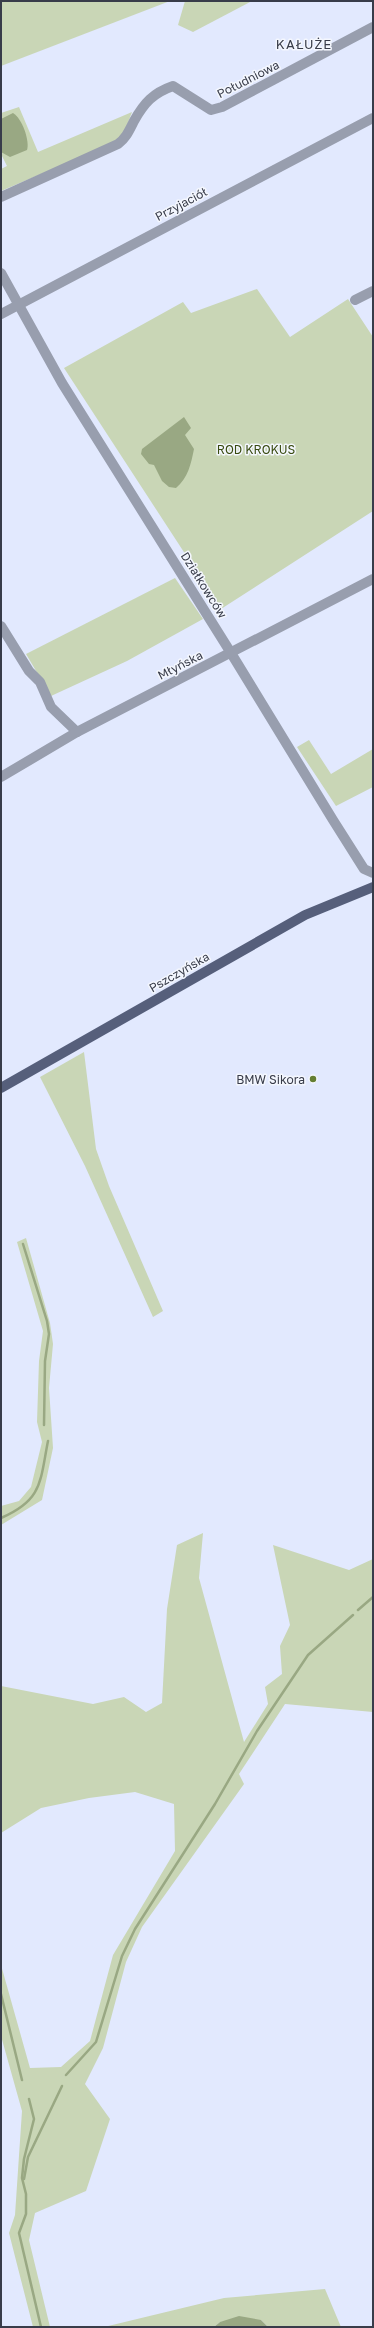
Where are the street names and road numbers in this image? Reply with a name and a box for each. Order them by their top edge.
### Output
street label: Południowa [214,57,282,101]
street label: Przyjaciół [152,184,210,224]
street label: Działkowców [178,549,230,621]
street label: Młyńska [155,647,205,683]
street label: Pszczyńska [146,949,212,995]

